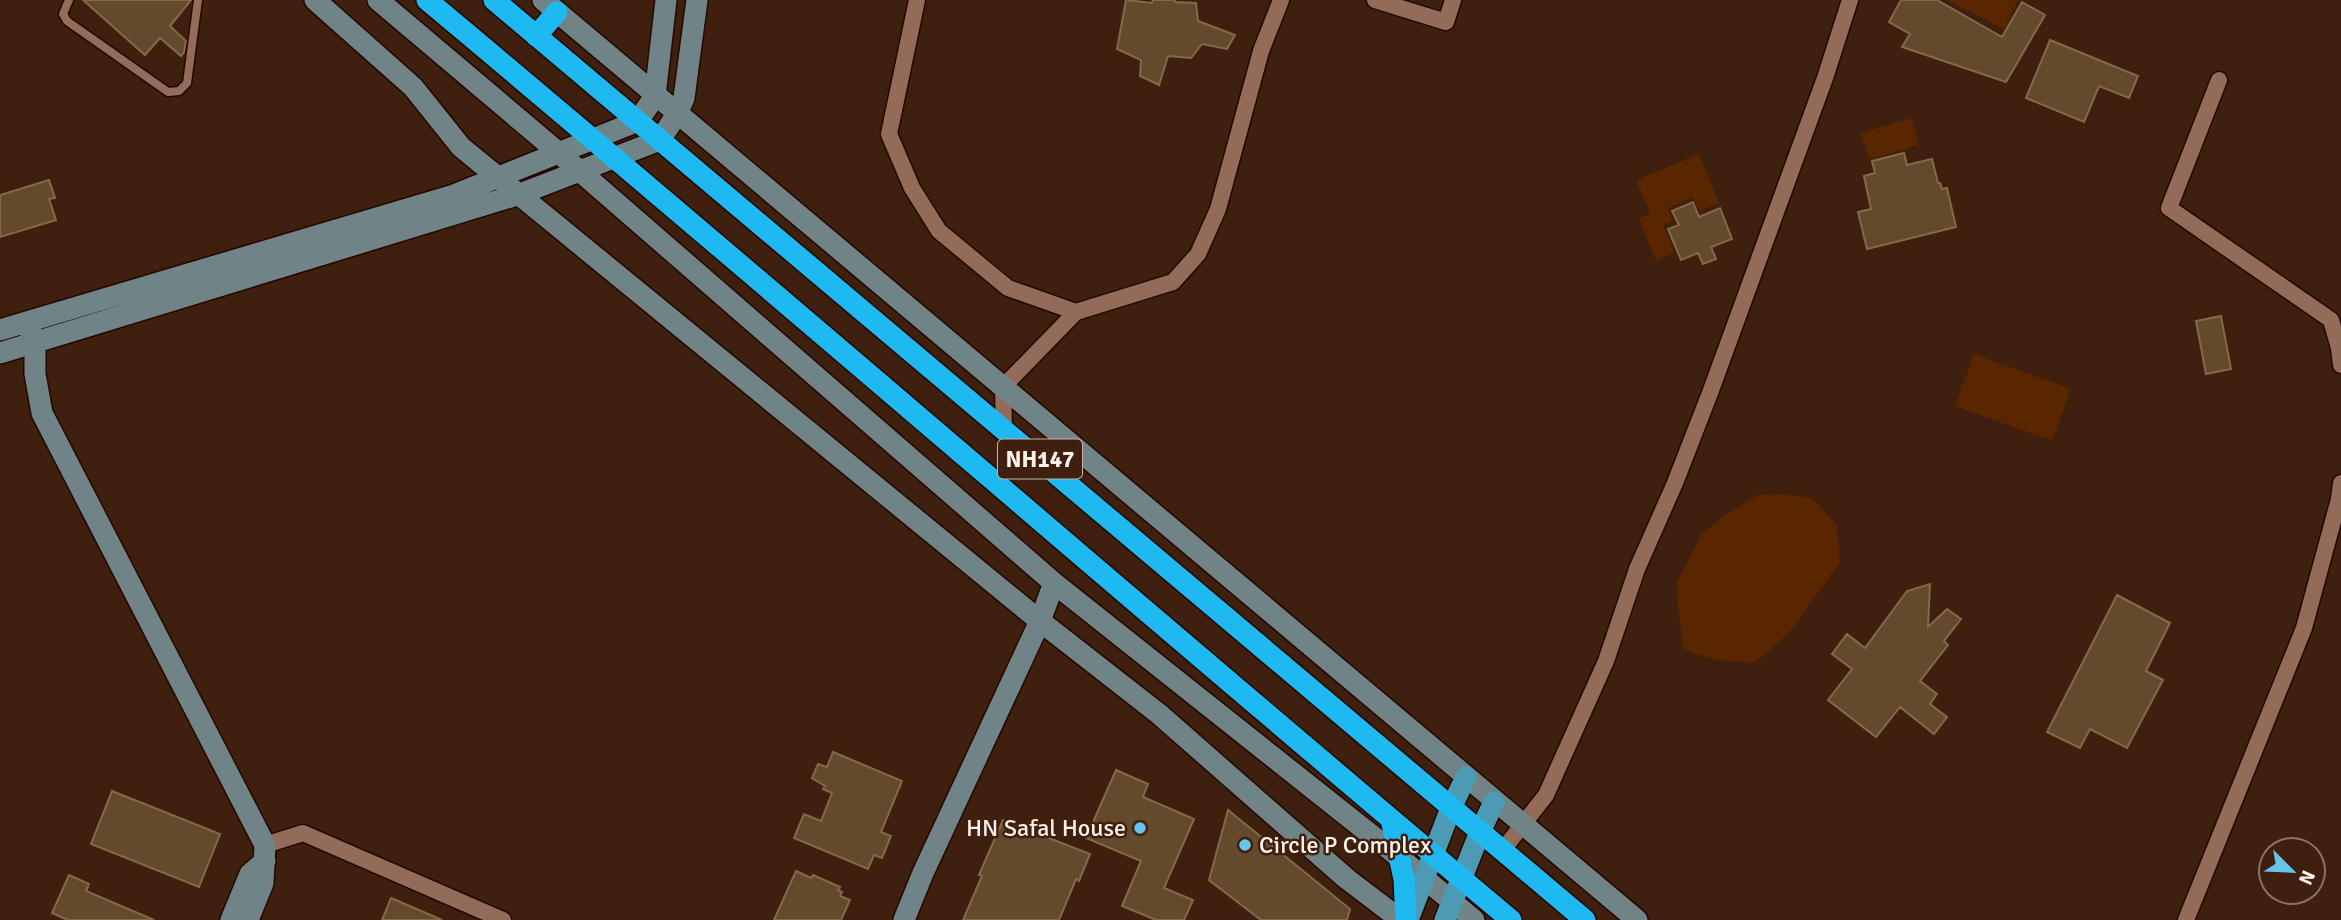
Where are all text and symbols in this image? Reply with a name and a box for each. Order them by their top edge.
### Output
road number: NH147 [998,440,1082,478]
place label: HN Safal House [966,813,1126,843]
marker: HN Safal House [1132,820,1148,836]
place label: Circle P Complex [1259,830,1431,860]
north arrow [2257,836,2327,906]
marker: Circle P Complex [1237,837,1253,853]
text: N [2293,867,2320,888]

